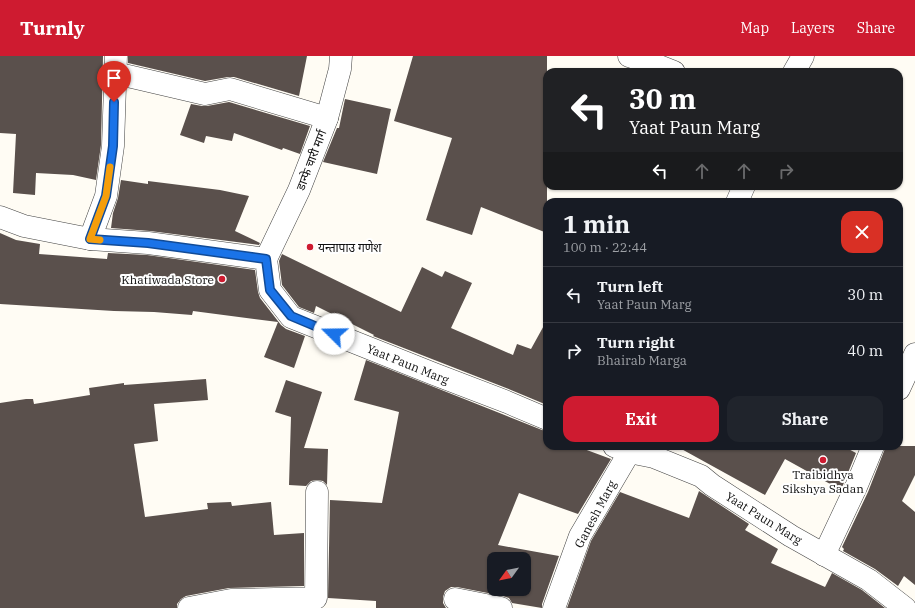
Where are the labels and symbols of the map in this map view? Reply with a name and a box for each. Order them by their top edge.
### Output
pin [97,61,131,102]
street label: डान्फे चारी मार्ग [292,127,330,193]
place label: यन्तापाउ गणेश [318,240,382,255]
marker: यन्तापाउ गणेश [305,242,315,252]
place label: Khatiwada Store [121,272,214,287]
marker: Khatiwada Store [217,274,227,284]
position arrow [313,313,355,355]
street label: Yaat Paun Marg [365,341,452,387]
marker: Traibidhya Sikshya Sadan [818,455,828,465]
place label: Traibidhya Sikshya Sadan [782,467,864,496]
street label: Ganesh Marg [571,477,619,550]
street label: Yaat Paun Marg [723,489,805,548]
north arrow [487,552,531,596]

